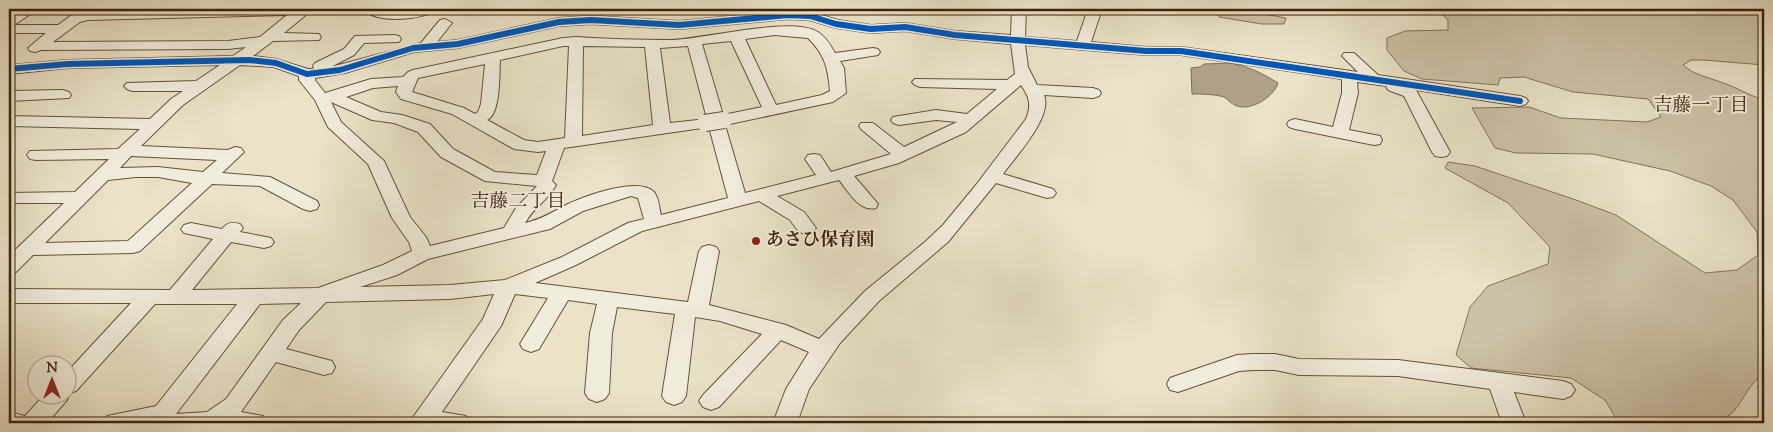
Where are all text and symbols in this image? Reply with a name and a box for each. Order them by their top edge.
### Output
district label: 吉藤一丁目 [1653,93,1749,120]
district label: 吉藤二丁目 [470,189,566,216]
place label: あさひ保育園 [766,228,874,254]
marker: あさひ保育園 [750,235,762,247]
north arrow [28,354,78,404]
text: N [46,359,58,379]

